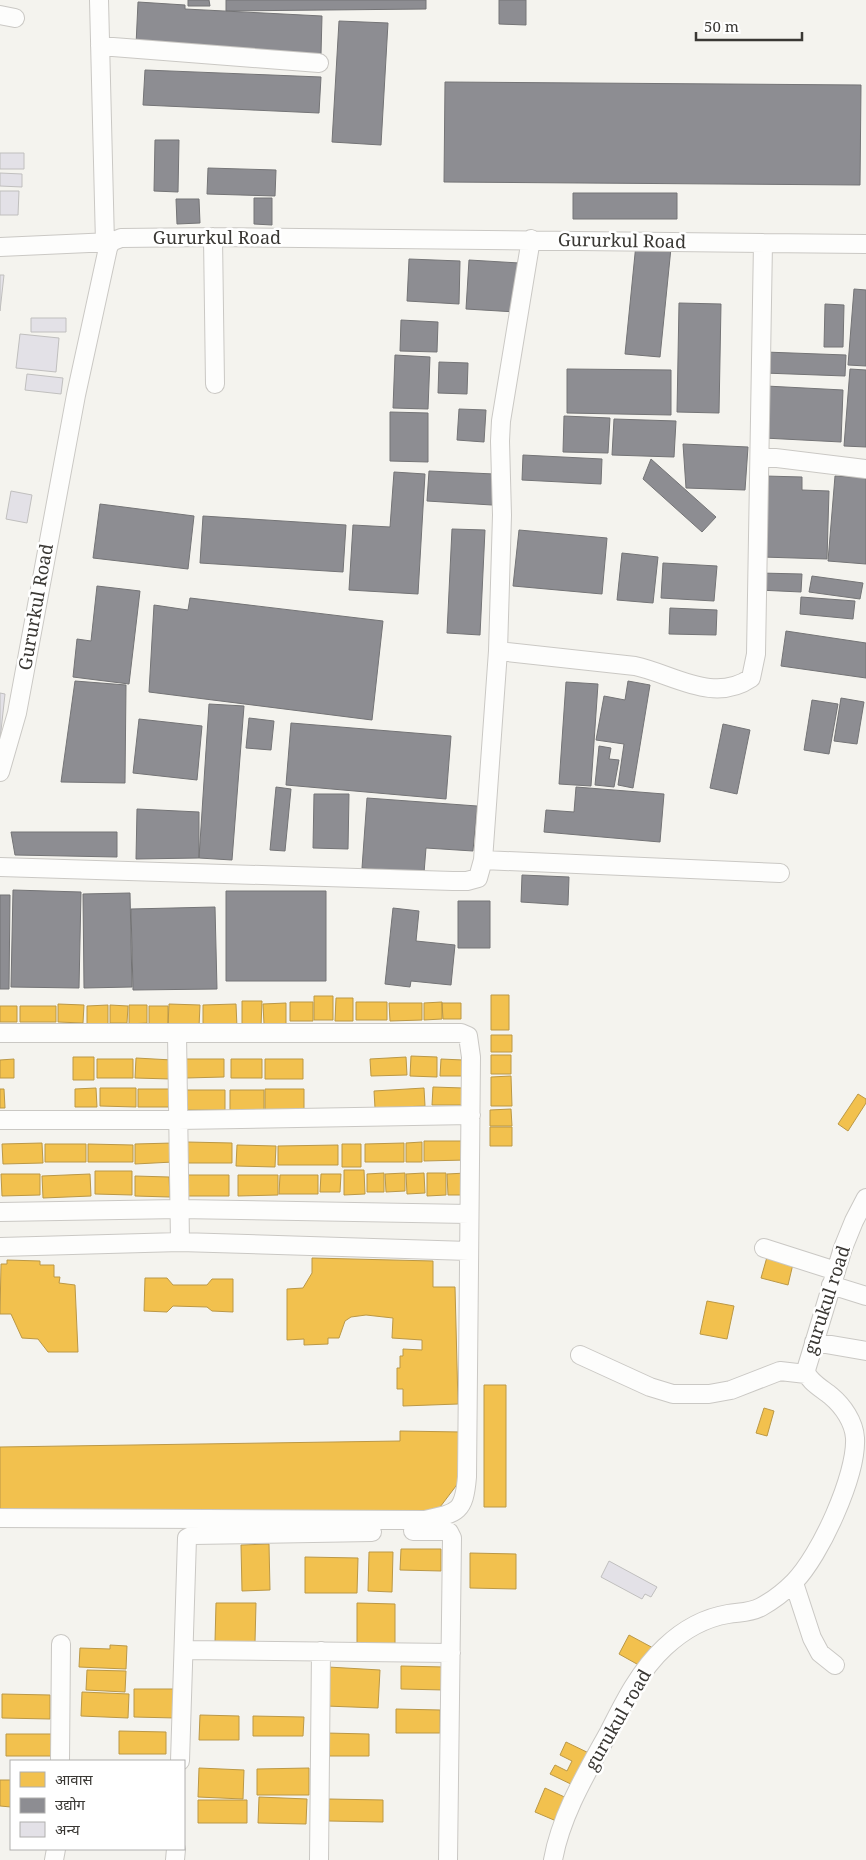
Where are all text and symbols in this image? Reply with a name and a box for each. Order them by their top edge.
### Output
scale bar [696,10,802,42]
text: 50 m [704,16,739,36]
street label: Gururkul Road [153,225,281,249]
street label: Gururkul Road [558,227,686,253]
street label: Gururkul Road [12,542,58,672]
street label: gurukul road [797,1242,855,1357]
street label: gurukul road [578,1664,656,1775]
legend [10,1760,185,1850]
text: आवास [55,1769,94,1789]
text: उद्योग [55,1794,86,1814]
text: अन्य [55,1819,80,1839]

